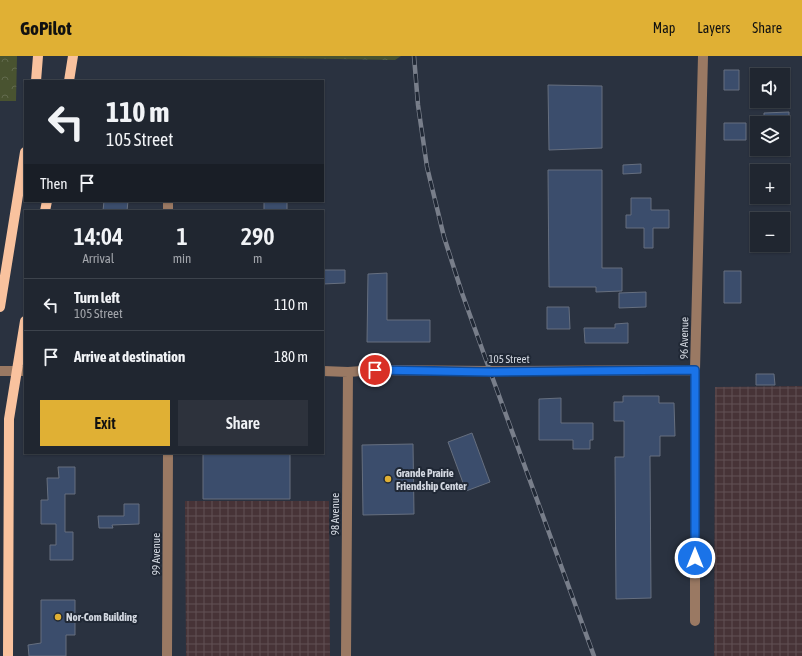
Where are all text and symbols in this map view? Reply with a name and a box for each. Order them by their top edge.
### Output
text: GoPilot [20,17,72,39]
text: Map [653,20,675,36]
text: Layers [697,20,730,36]
text: Share [752,20,782,36]
map controls [750,68,790,252]
button: sound [750,68,790,108]
icon: left [40,96,92,148]
text: 110 m [106,96,169,128]
button: layers [750,116,790,156]
text: 105 Street [106,129,173,150]
button: + [750,164,790,204]
icon: arrive [76,172,98,194]
text: Then [40,175,68,192]
button: − [750,212,790,252]
text: 14:04 [73,223,123,250]
text: 1 [176,223,188,250]
text: 290 [241,223,275,250]
text: Arrival [82,251,114,266]
text: min [173,251,191,266]
text: m [253,251,262,266]
text: Turn left [74,289,120,306]
icon: left [40,294,62,316]
text: 110 m [274,296,308,313]
text: 105 Street [74,306,123,321]
street label: 96 Avenue [678,317,690,359]
icon: arrive [40,346,62,368]
text: Arrive at destination [74,348,185,365]
text: 180 m [274,348,308,365]
pin [358,353,392,387]
street label: 105 Street [488,353,530,365]
icon: arrive [364,359,386,381]
button: Exit [40,400,170,446]
button: Share [178,400,308,446]
place label: Grande Prairie Friendship Center [396,467,467,492]
marker: Grande Prairie Friendship Center [383,474,393,484]
street label: 98 Avenue [329,493,341,535]
street label: 99 Avenue [150,533,162,575]
position arrow [674,537,716,579]
place label: Nor-Com Building [66,611,137,623]
marker: Nor-Com Building [53,612,63,622]

